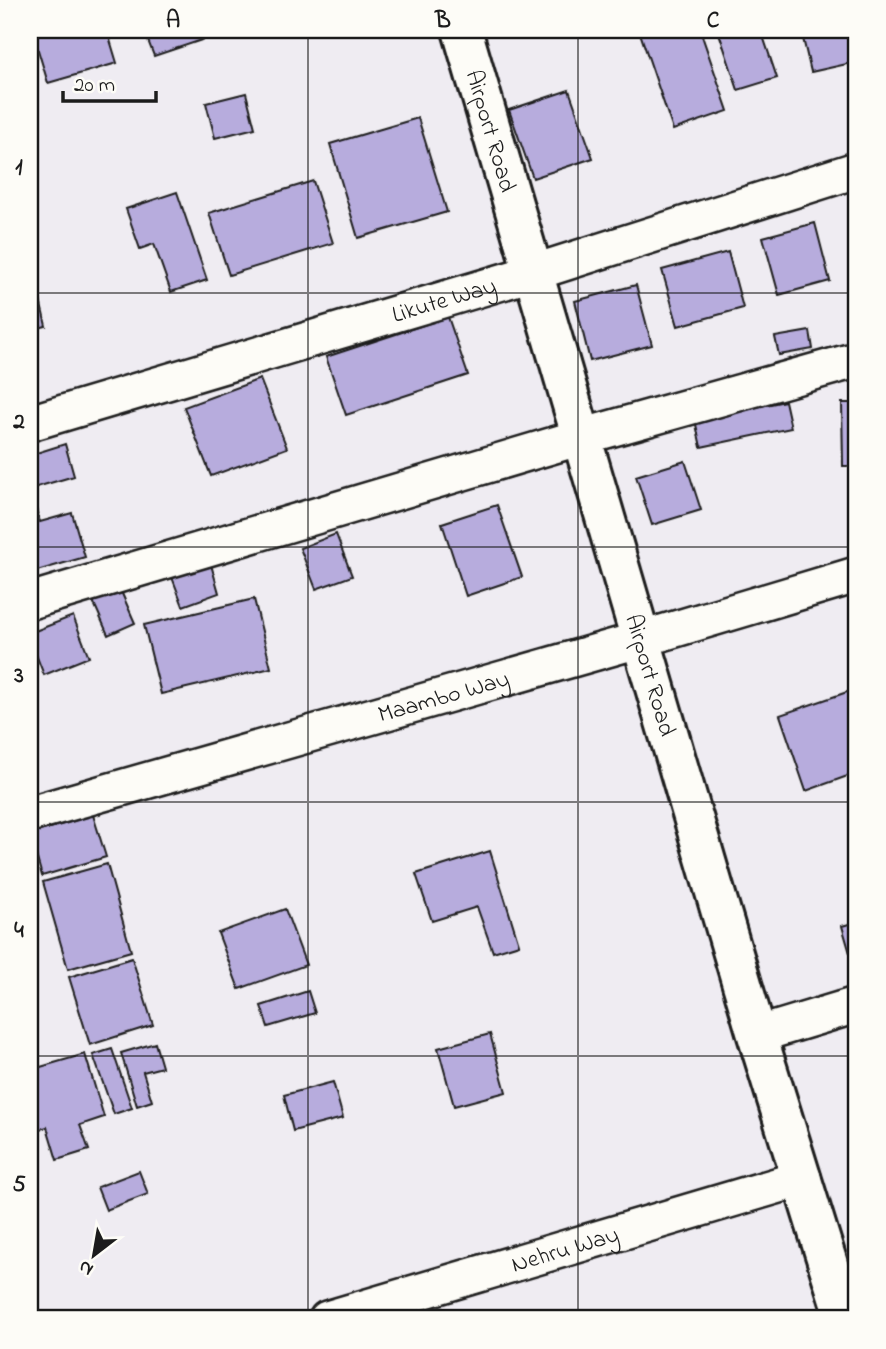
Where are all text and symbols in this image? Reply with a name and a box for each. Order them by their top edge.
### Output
text: A [166,5,180,38]
text: B [434,5,451,38]
text: C [707,5,720,38]
scale bar [63,60,156,104]
street label: Airport Road [455,66,524,197]
text: 20 m [74,71,115,101]
text: 1 [15,152,23,185]
street label: Likute Way [388,270,501,334]
text: 2 [12,406,25,439]
street label: Airport Road [614,610,684,741]
text: 3 [13,660,24,693]
street label: Maambo Way [374,663,514,734]
text: 4 [14,915,24,948]
text: 5 [12,1169,26,1202]
street label: Nehru Way [508,1218,624,1283]
north arrow [60,1220,130,1290]
text: N [74,1252,99,1282]

